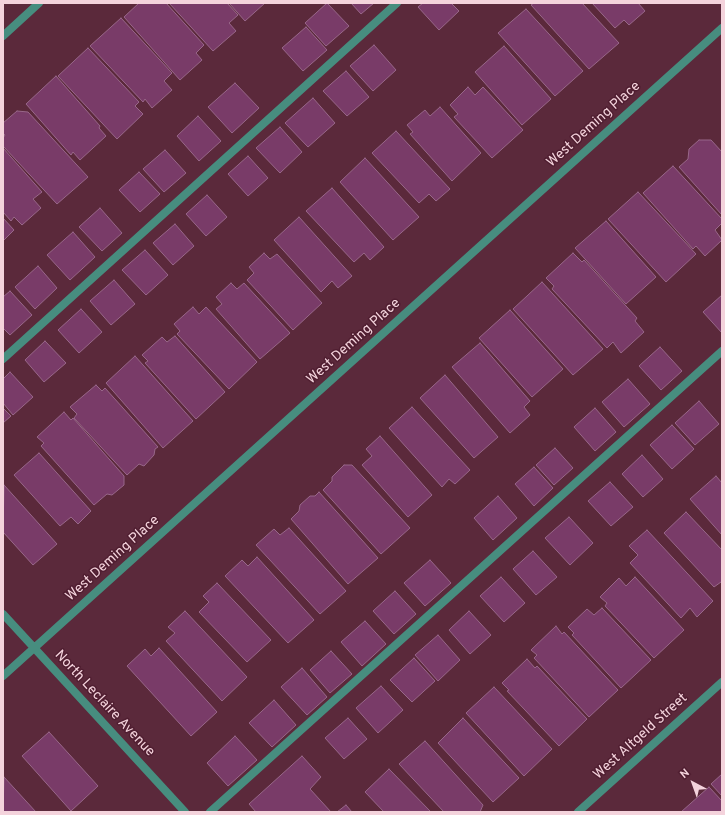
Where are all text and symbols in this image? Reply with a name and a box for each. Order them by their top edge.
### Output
street label: West Deming Place [544,78,644,172]
street label: West Deming Place [304,295,404,389]
street label: West Deming Place [63,512,163,606]
street label: North Leclaire Avenue [50,647,158,761]
street label: West Altgeld Street [590,690,692,784]
north arrow [673,763,713,803]
text: N [678,766,693,782]

